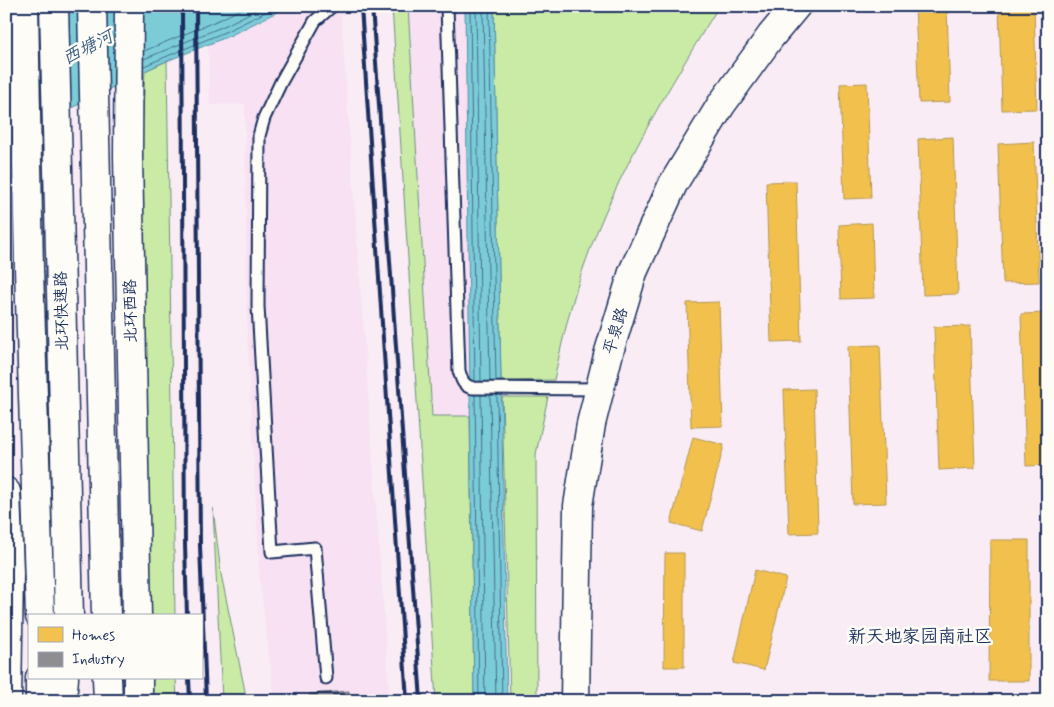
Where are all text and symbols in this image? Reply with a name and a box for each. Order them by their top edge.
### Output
water label: 西塘河 [58,24,120,71]
street label: 北环快速路 [51,271,73,351]
street label: 北环西路 [120,279,142,343]
street label: 平泉路 [599,305,633,357]
legend [28,614,202,680]
district label: 新天地家园南社区 [848,625,992,649]
text: Homes [72,626,115,646]
text: Industry [72,650,125,670]

